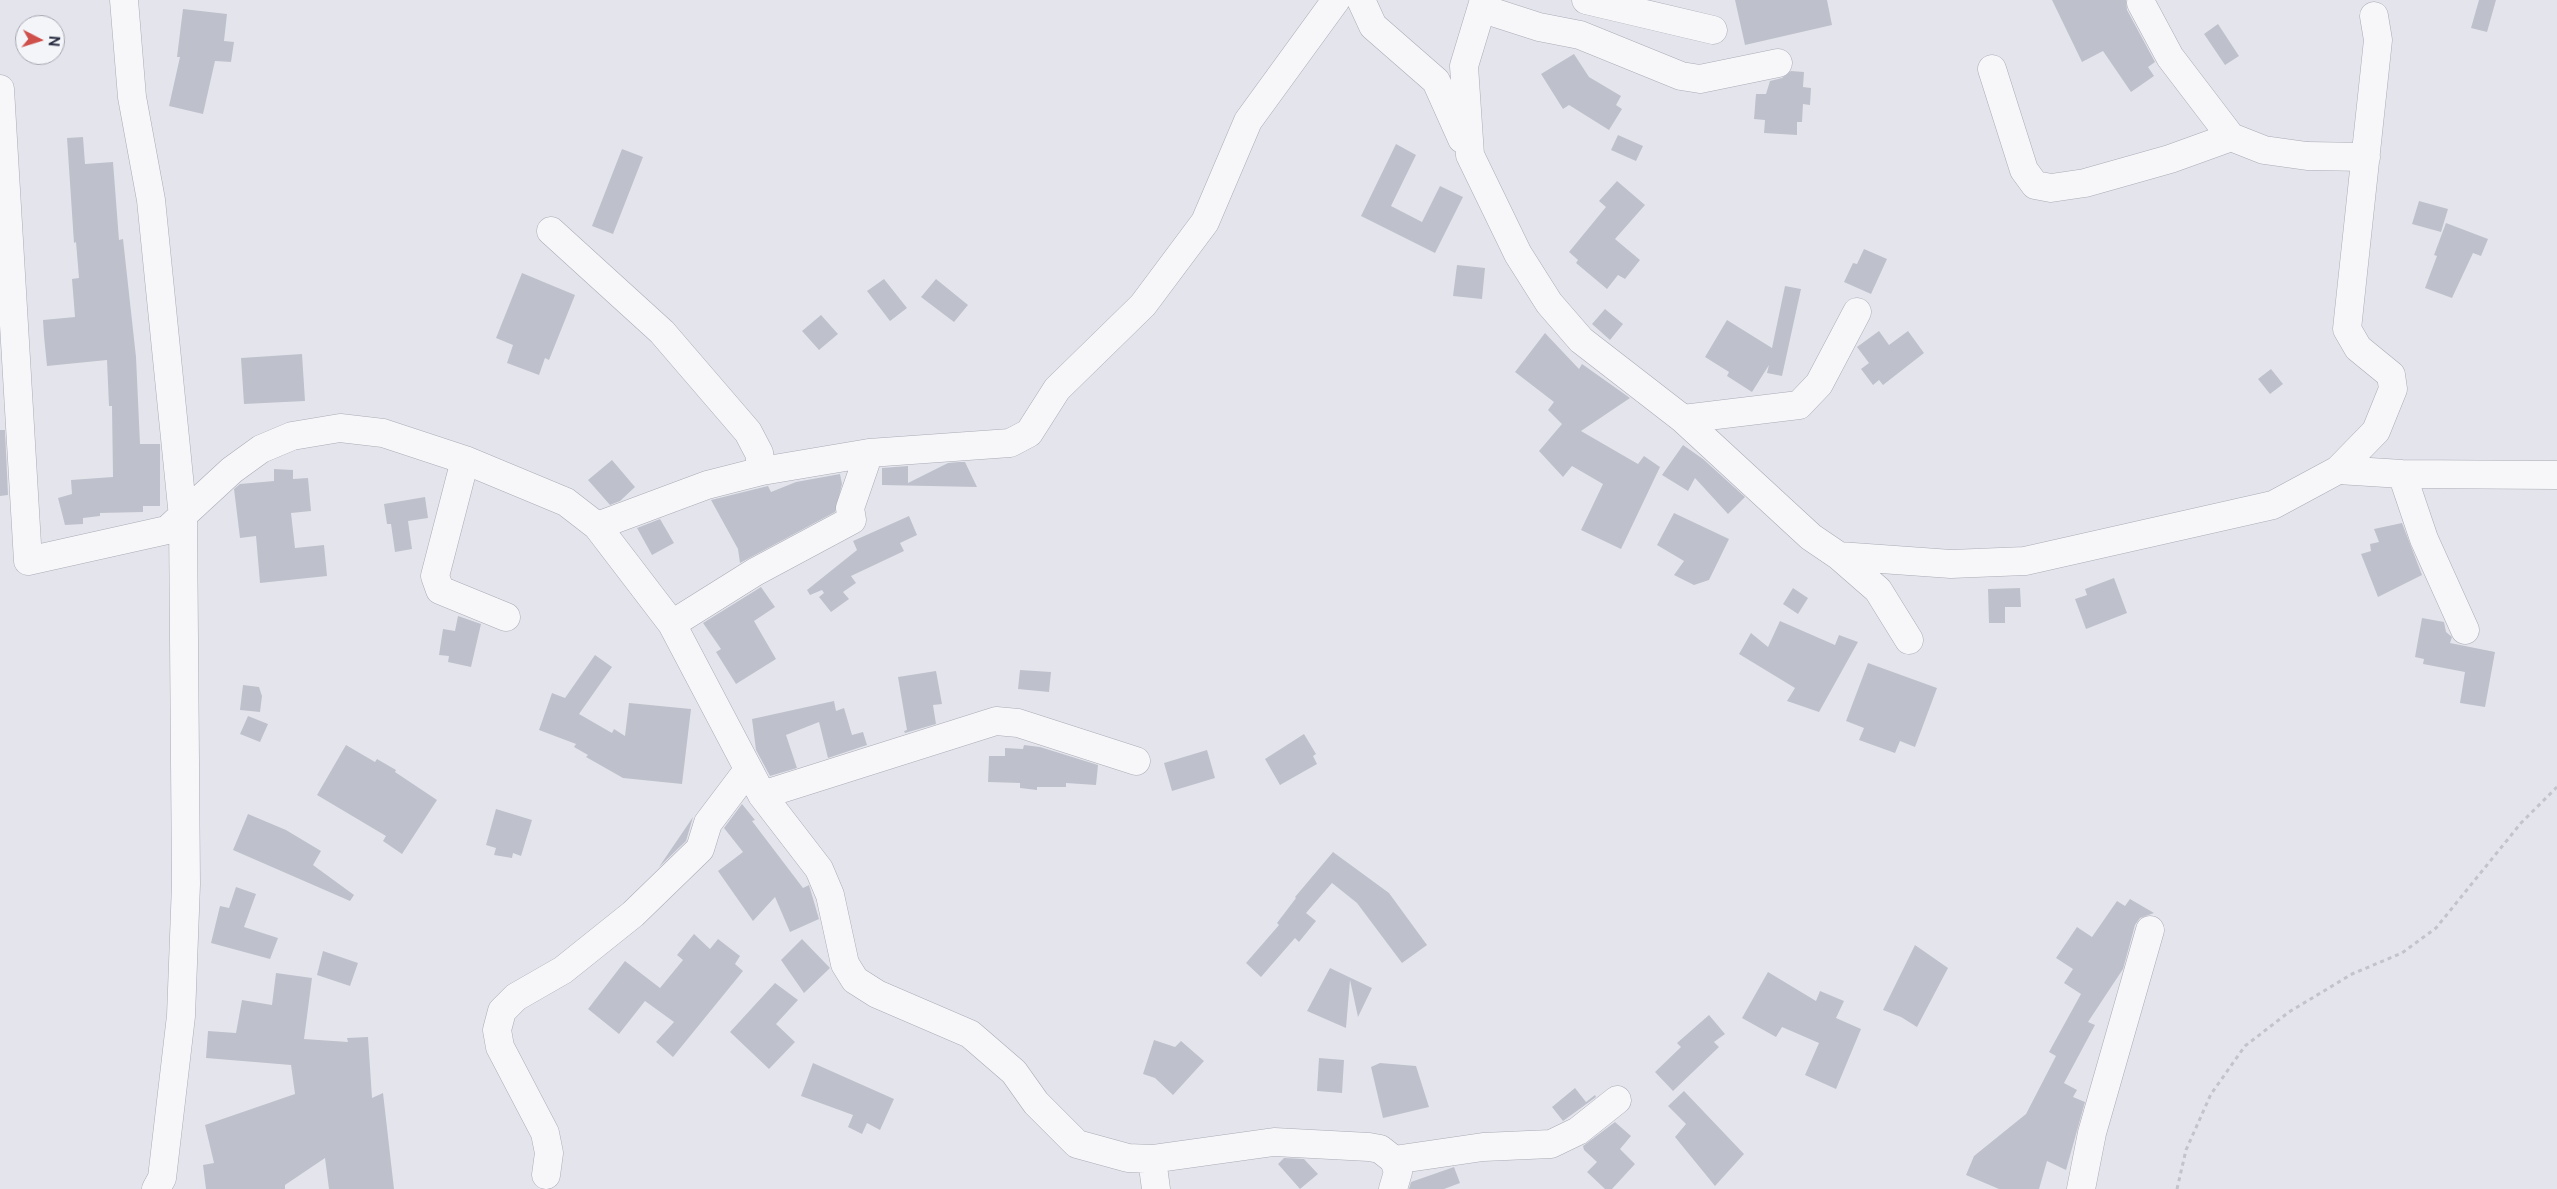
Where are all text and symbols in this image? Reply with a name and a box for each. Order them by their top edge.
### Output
north arrow [15,15,65,65]
text: N [46,35,62,47]

